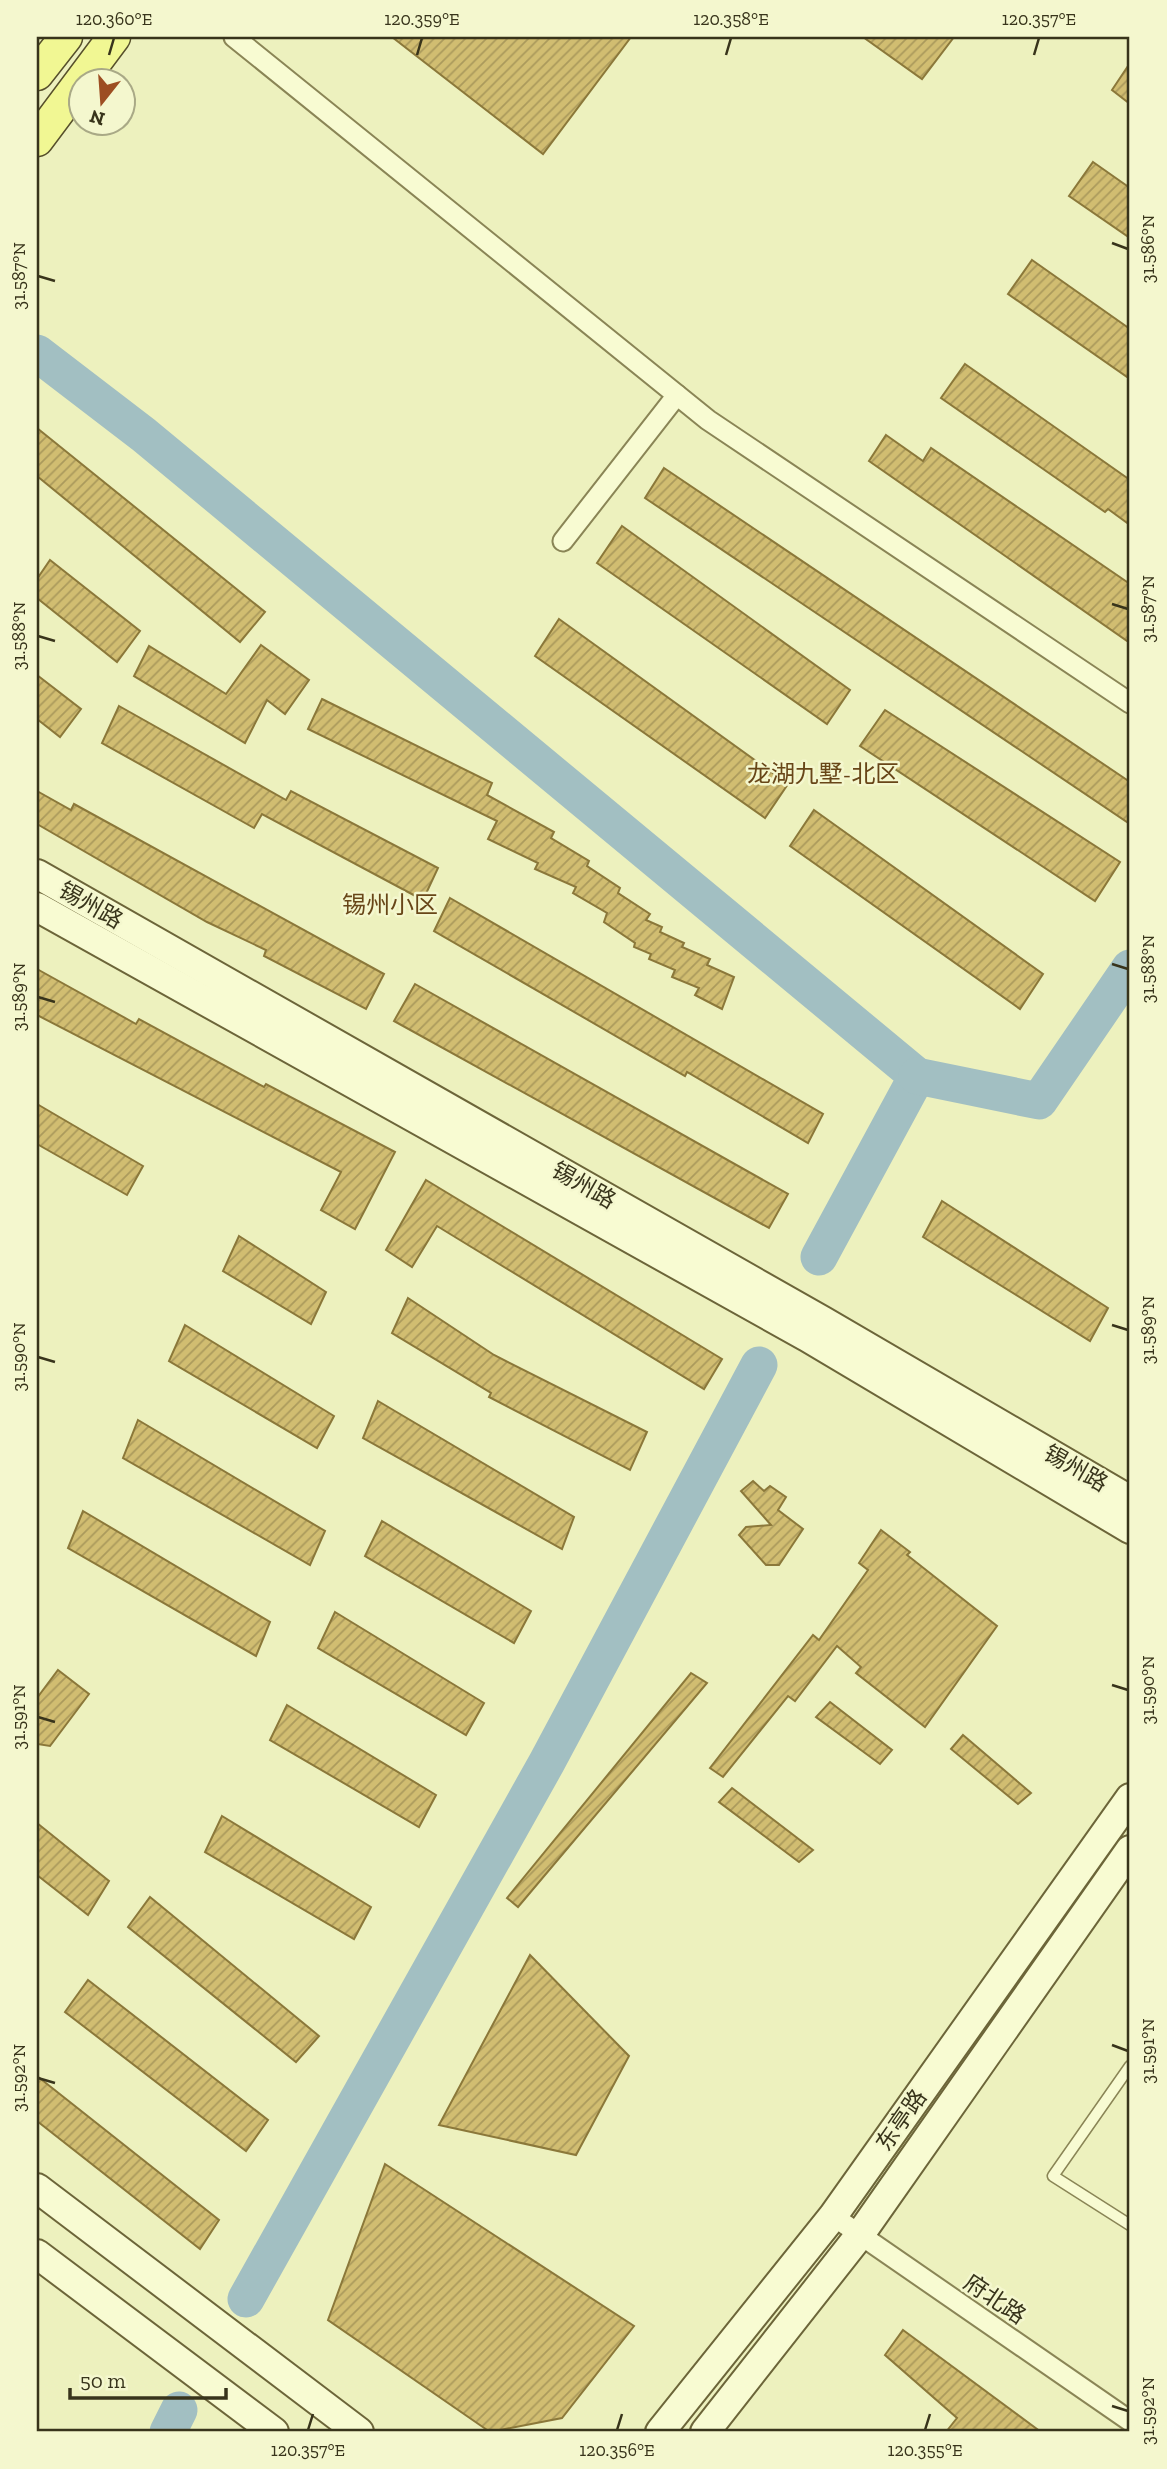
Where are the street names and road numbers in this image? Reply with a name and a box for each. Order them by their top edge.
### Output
street label: 锡州路 [54,876,128,934]
street label: 锡州路 [547,1156,621,1214]
street label: 锡州路 [1039,1439,1113,1497]
street label: 东亭路 [870,2084,932,2156]
street label: 府北路 [959,2268,1031,2330]

